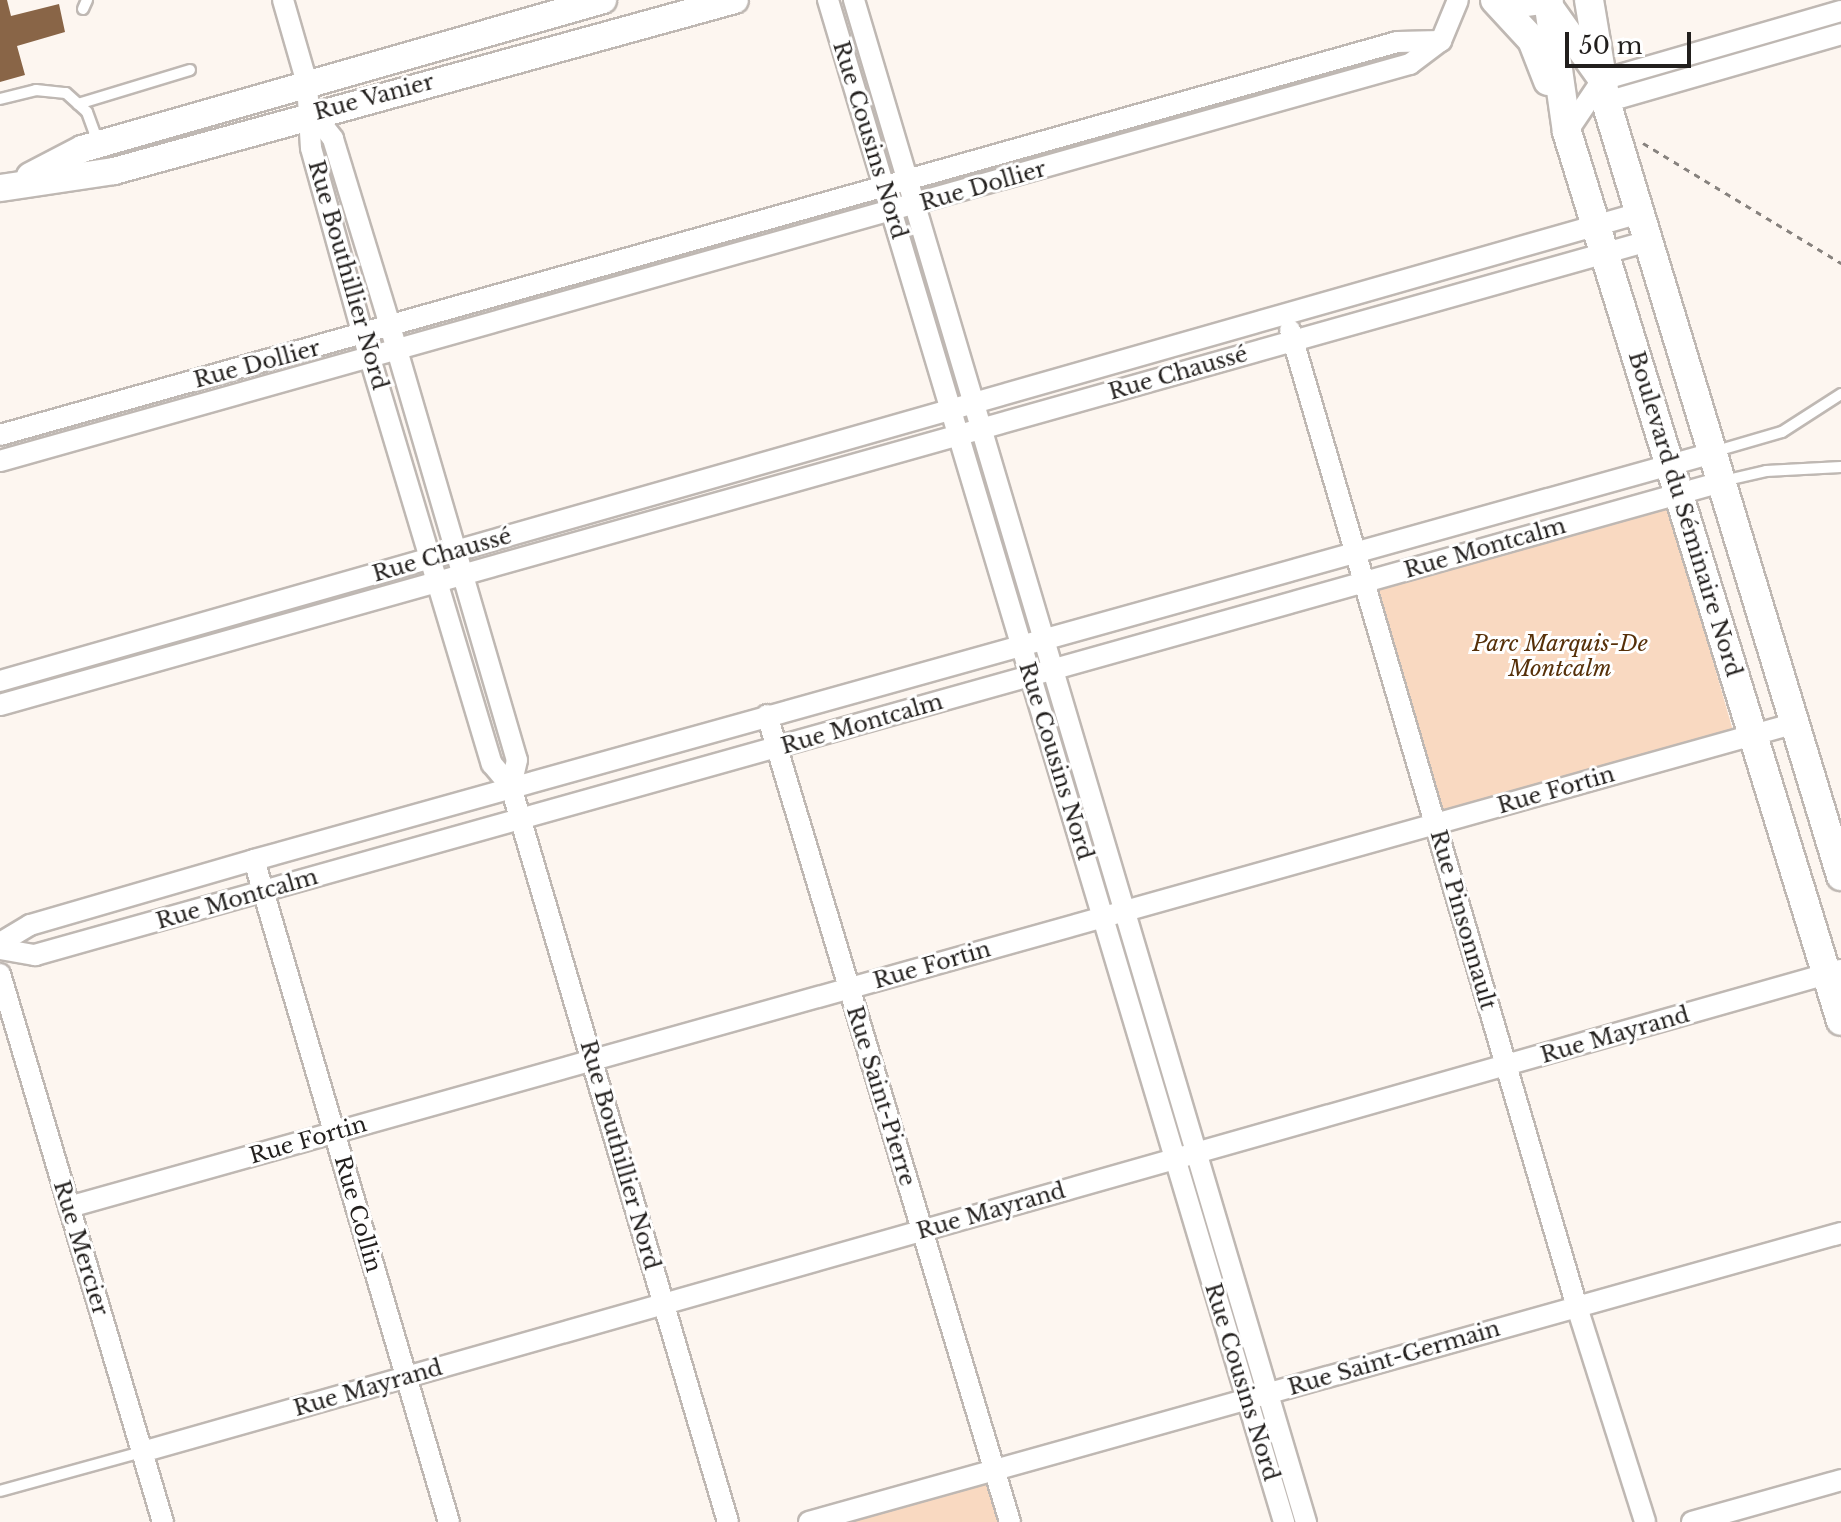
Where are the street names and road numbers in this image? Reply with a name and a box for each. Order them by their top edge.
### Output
street label: Rue Cousins Nord [827,38,913,242]
street label: Rue Vanier [311,68,437,126]
street label: Rue Dollier [917,155,1049,217]
street label: Rue Bouthillier Nord [303,157,393,393]
street label: Rue Dollier [191,334,323,394]
street label: Rue Chaussé [1105,341,1251,405]
street label: Boulevard du Séminaire Nord [1623,348,1747,680]
street label: Rue Montcalm [1401,512,1569,584]
street label: Rue Chaussé [369,523,515,587]
street label: Rue Cousins Nord [1013,659,1099,863]
street label: Rue Montcalm [778,688,946,760]
street label: Rue Fortin [1494,761,1618,819]
street label: Rue Pinsonnault [1425,827,1501,1013]
street label: Rue Montcalm [153,863,321,935]
street label: Rue Fortin [870,936,994,994]
street label: Rue Mayrand [1538,1001,1692,1069]
street label: Rue Saint-Pierre [841,1003,921,1189]
street label: Rue Bouthillier Nord [575,1037,665,1273]
street label: Rue Fortin [246,1111,370,1169]
street label: Rue Collin [329,1153,387,1275]
street label: Rue Mercier [48,1177,114,1319]
street label: Rue Mayrand [914,1177,1068,1245]
street label: Rue Cousins Nord [1199,1280,1285,1484]
street label: Rue Saint-Germain [1285,1315,1503,1401]
street label: Rue Mayrand [291,1354,445,1422]

